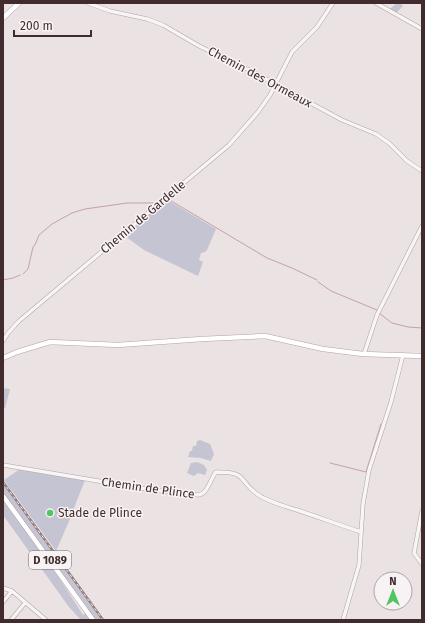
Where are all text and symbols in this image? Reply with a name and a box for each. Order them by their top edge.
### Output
scale bar [14,12,91,38]
text: 200 m [20,19,53,33]
street label: Chemin des Ormeaux [206,44,314,110]
street label: Chemin de Gardelle [98,177,188,257]
street label: Chemin de Plince [101,475,195,501]
place label: Stade de Plince [58,506,142,520]
marker: Stade de Plince [45,508,55,518]
road number: D 1089 [29,551,71,569]
north arrow [373,571,413,611]
text: N [389,575,397,588]

